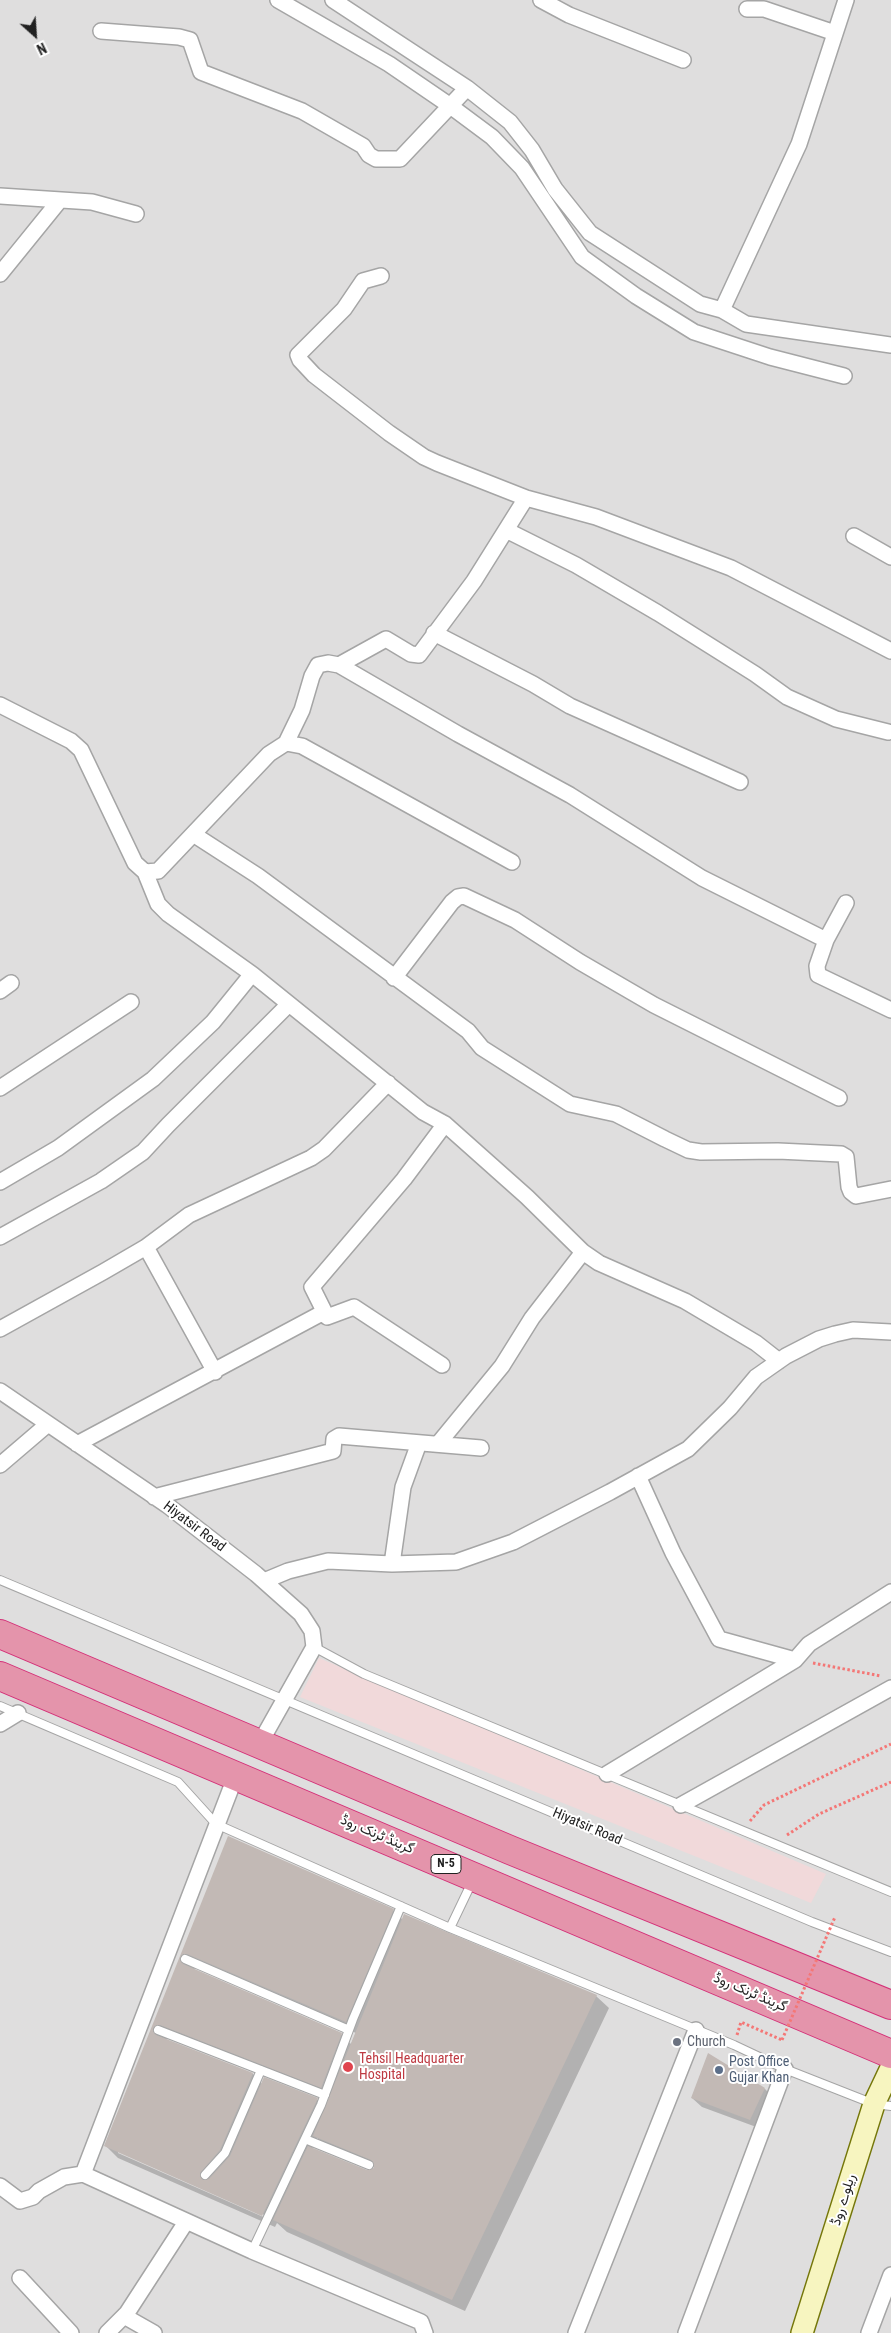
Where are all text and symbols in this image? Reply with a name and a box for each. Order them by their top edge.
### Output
north arrow [10,10,60,60]
text: N [34,39,49,58]
street label: Hiyatsir Road [160,1498,228,1556]
street label: Hiyatsir Road [550,1805,624,1849]
street label: گرینڈ ٹرنک روڈ [338,1812,416,1858]
road number: N-5 [431,1855,461,1874]
street label: گرینڈ ٹرنک روڈ [711,1970,789,2016]
place label: Church [687,2034,726,2050]
marker: Church [671,2036,683,2048]
place label: Tehsil Headquarter Hospital [359,2051,464,2084]
place label: Post Office Gujar Khan [729,2054,789,2086]
marker: Tehsil Headquarter Hospital [341,2060,355,2074]
marker: Post Office Gujar Khan [713,2064,725,2076]
street label: ریلوے روڈ [828,2172,860,2228]

